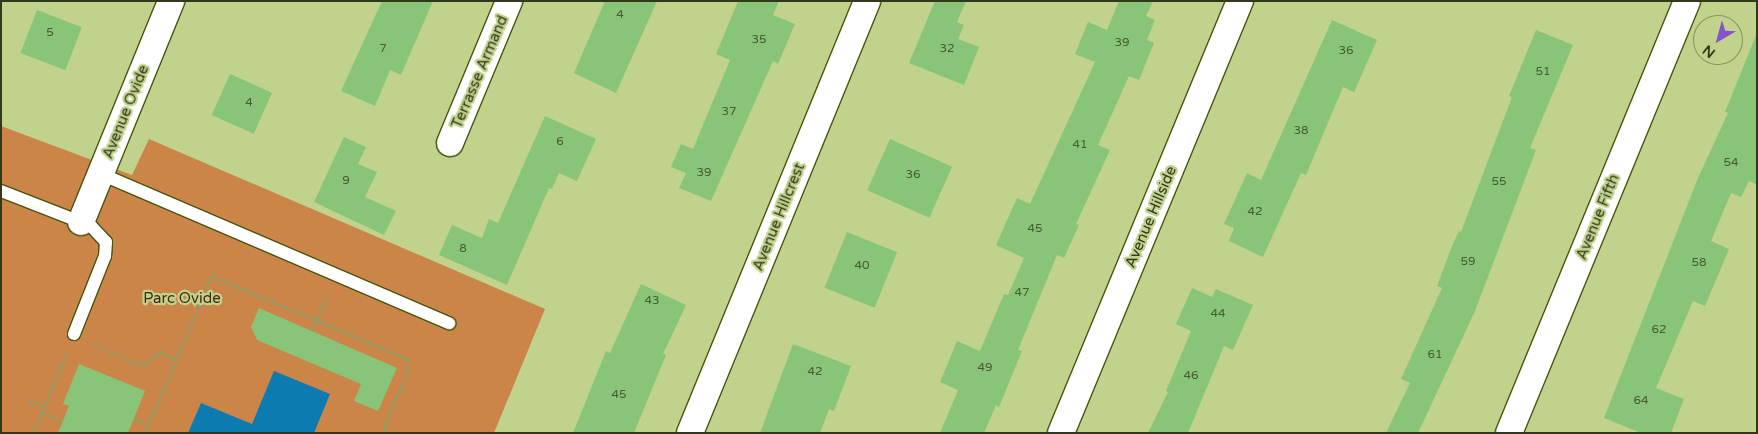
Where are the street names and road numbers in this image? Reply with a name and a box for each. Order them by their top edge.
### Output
street label: Terrasse Armand [448,13,512,131]
street label: Avenue Ovide [99,63,153,161]
street label: Avenue Hillcrest [749,160,809,274]
street label: Avenue Hillside [1121,163,1181,271]
street label: Avenue Fifth [1573,172,1623,262]

